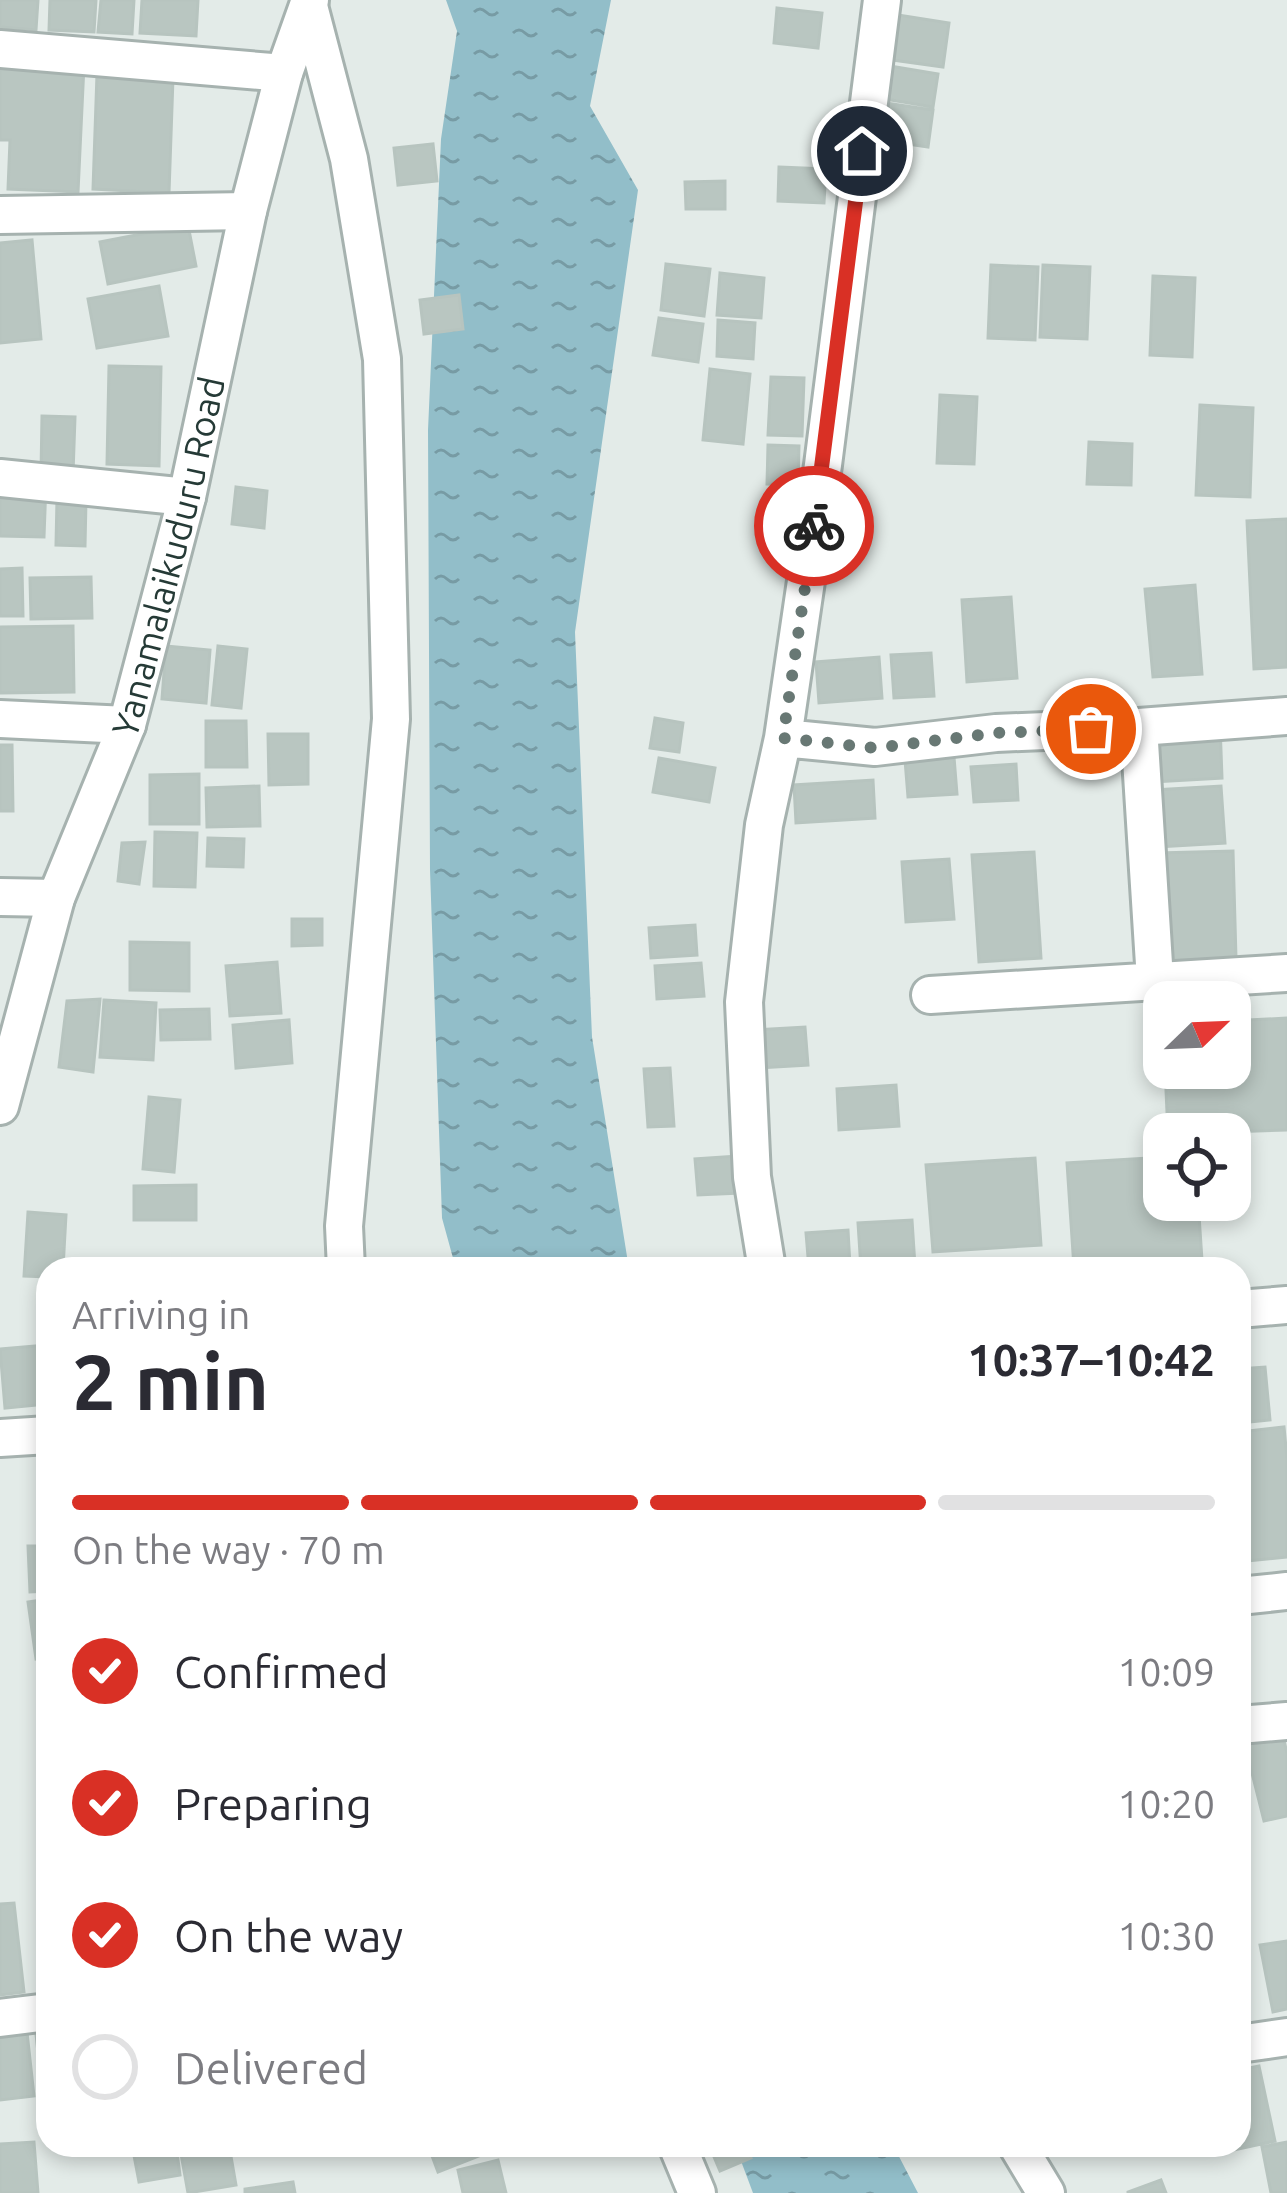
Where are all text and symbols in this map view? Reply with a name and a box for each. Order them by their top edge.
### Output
pin [811,100,913,202]
icon: home [829,118,895,184]
street label: Yanamalaikuduru Road [103,373,232,743]
courier [754,466,874,586]
icon: bike [781,493,847,559]
pin [1040,678,1142,780]
icon: bag [1058,696,1124,762]
north arrow [1143,981,1251,1089]
map controls [1143,981,1251,1221]
button: locate [1143,1113,1251,1221]
text: Arriving in [72,1293,250,1336]
text: 10:37–10:42 [967,1334,1215,1385]
text: 2 min [72,1337,269,1425]
text: On the way · 70 m [72,1528,385,1571]
icon: check [72,1638,138,1704]
text: Confirmed [174,1646,389,1697]
text: 10:09 [1117,1650,1215,1693]
icon: check [72,1770,138,1836]
text: Preparing [174,1778,372,1829]
text: 10:20 [1117,1782,1215,1825]
icon: check [72,1902,138,1968]
text: On the way [174,1910,403,1961]
text: 10:30 [1117,1914,1215,1957]
text: Delivered [174,2042,368,2093]

